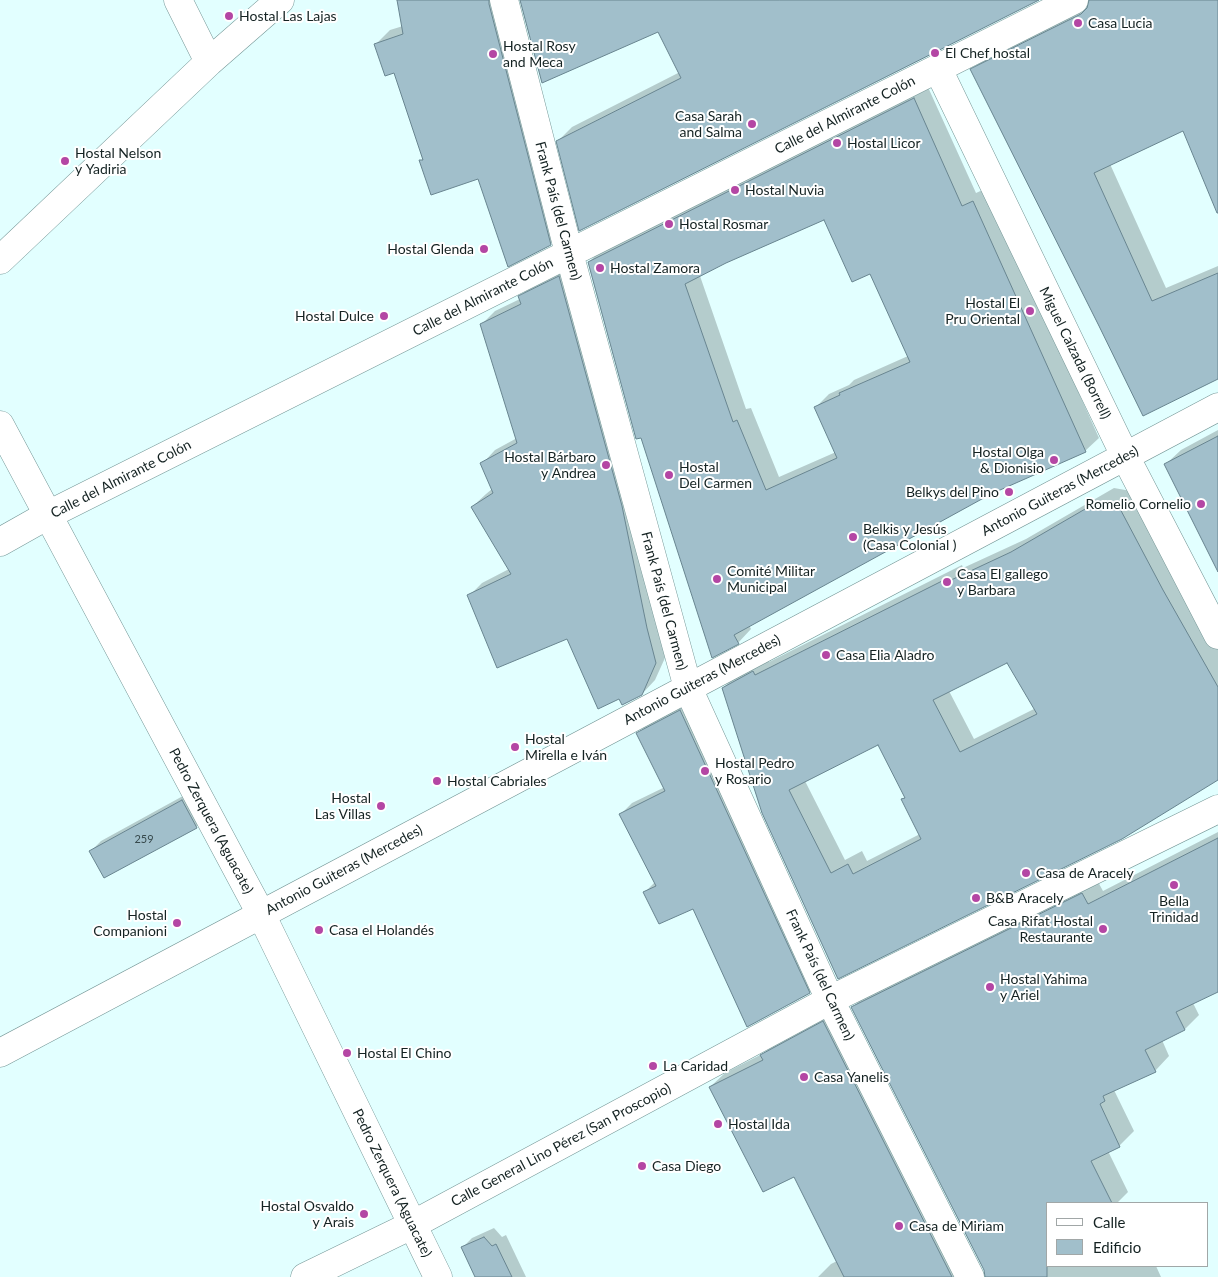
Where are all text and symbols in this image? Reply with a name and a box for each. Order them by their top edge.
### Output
place label: Hostal Las Lajas [239,8,337,24]
marker: Hostal Las Lajas [223,10,235,22]
place label: Casa Lucia [1088,15,1153,31]
marker: Casa Lucia [1072,17,1084,29]
place label: Hostal Rosy and Meca [503,38,576,70]
place label: El Chef hostal [945,45,1030,61]
marker: El Chef hostal [929,47,941,59]
marker: Hostal Rosy and Meca [487,48,499,60]
street label: Calle del Almirante Colón [772,72,918,158]
place label: Casa Sarah and Salma [675,108,742,140]
marker: Casa Sarah and Salma [746,118,758,130]
place label: Hostal Licor [847,135,920,151]
marker: Hostal Licor [831,137,843,149]
street label: Frank País (del Carmen) [531,140,585,282]
place label: Hostal Nelson y Yadiria [75,145,161,178]
marker: Hostal Nelson y Yadiria [59,155,71,167]
place label: Hostal Nuvia [745,182,824,198]
marker: Hostal Nuvia [729,184,741,196]
place label: Hostal Rosmar [679,216,768,232]
marker: Hostal Rosmar [663,218,675,230]
place label: Hostal Glenda [387,241,474,257]
marker: Hostal Glenda [478,243,490,255]
street label: Calle del Almirante Colón [410,254,556,340]
place label: Hostal Zamora [610,260,700,276]
marker: Hostal Zamora [594,262,606,274]
street label: Miguel Calzada (Borrell) [1036,284,1114,422]
place label: Hostal El Pru Oriental [945,295,1020,328]
marker: Hostal El Pru Oriental [1024,305,1036,317]
place label: Hostal Dulce [295,308,374,324]
marker: Hostal Dulce [378,310,390,322]
street label: Calle del Almirante Colón [48,436,194,522]
street label: Antonio Guiteras (Mercedes) [979,442,1141,540]
place label: Hostal Olga & Dionisio [972,444,1044,477]
place label: Hostal Bárbaro y Andrea [504,449,596,482]
marker: Hostal Olga & Dionisio [1048,454,1060,466]
marker: Hostal Bárbaro y Andrea [600,459,612,471]
place label: Hostal Del Carmen [679,459,752,492]
marker: Hostal Del Carmen [663,469,675,481]
place label: Belkys del Pino [906,484,999,500]
marker: Belkys del Pino [1003,486,1015,498]
place label: Romelio Cornelio [1086,496,1191,512]
marker: Romelio Cornelio [1195,498,1207,510]
place label: Belkis y Jesús (Casa Colonial ) [863,521,957,554]
street label: Frank País (del Carmen) [637,530,691,672]
marker: Belkis y Jesús (Casa Colonial ) [847,531,859,543]
place label: Comité Militar Municipal [727,563,815,596]
place label: Casa El gallego y Barbara [957,566,1048,598]
marker: Comité Militar Municipal [711,573,723,585]
marker: Casa El gallego y Barbara [941,576,953,588]
street label: Antonio Guiteras (Mercedes) [621,631,783,729]
place label: Casa Elia Aladro [836,647,934,663]
marker: Casa Elia Aladro [820,649,832,661]
place label: Hostal Mirella e Iván [525,731,607,764]
marker: Hostal Mirella e Iván [509,741,521,753]
street label: Pedro Zerquera (Aguacate) [165,745,257,897]
place label: Hostal Pedro y Rosario [715,755,794,788]
marker: Hostal Pedro y Rosario [699,765,711,777]
place label: Hostal Cabriales [447,773,547,789]
marker: Hostal Cabriales [431,775,443,787]
place label: Hostal Las Villas [315,790,371,822]
marker: Hostal Las Villas [375,800,387,812]
street label: Antonio Guiteras (Mercedes) [263,821,425,919]
house number: 259 [134,832,154,846]
place label: Casa de Aracely [1036,865,1134,881]
marker: Casa de Aracely [1020,867,1032,879]
marker: Bella Trinidad [1168,879,1180,891]
place label: B&B Aracely [986,890,1064,906]
marker: B&B Aracely [970,892,982,904]
place label: Bella Trinidad [1150,893,1198,926]
place label: Hostal Companioni [93,907,167,940]
street label: Frank País (del Carmen) [782,907,858,1043]
place label: Casa Rifat Hostal Restaurante [988,913,1093,946]
marker: Hostal Companioni [171,917,183,929]
place label: Casa el Holandés [329,922,434,938]
marker: Casa Rifat Hostal Restaurante [1097,923,1109,935]
marker: Casa el Holandés [313,924,325,936]
place label: Hostal Yahima y Ariel [1000,971,1087,1004]
marker: Hostal Yahima y Ariel [984,981,996,993]
place label: Hostal El Chino [357,1045,452,1061]
marker: Hostal El Chino [341,1047,353,1059]
place label: La Caridad [663,1058,728,1074]
marker: La Caridad [647,1060,659,1072]
place label: Casa Yanelis [814,1069,889,1085]
marker: Casa Yanelis [798,1071,810,1083]
street label: Calle General Lino Pérez (San Proscopio) [448,1080,674,1210]
street label: Pedro Zerquera (Aguacate) [349,1106,435,1260]
place label: Hostal Ida [728,1116,790,1132]
marker: Hostal Ida [712,1118,724,1130]
place label: Casa Diego [652,1158,721,1174]
marker: Casa Diego [636,1160,648,1172]
place label: Hostal Osvaldo y Arais [261,1198,354,1230]
legend [1046,1202,1208,1267]
marker: Hostal Osvaldo y Arais [358,1208,370,1220]
text: Calle [1093,1213,1125,1231]
place label: Casa de Miriam [909,1218,1004,1234]
marker: Casa de Miriam [893,1220,905,1232]
text: Edificio [1093,1238,1141,1256]

